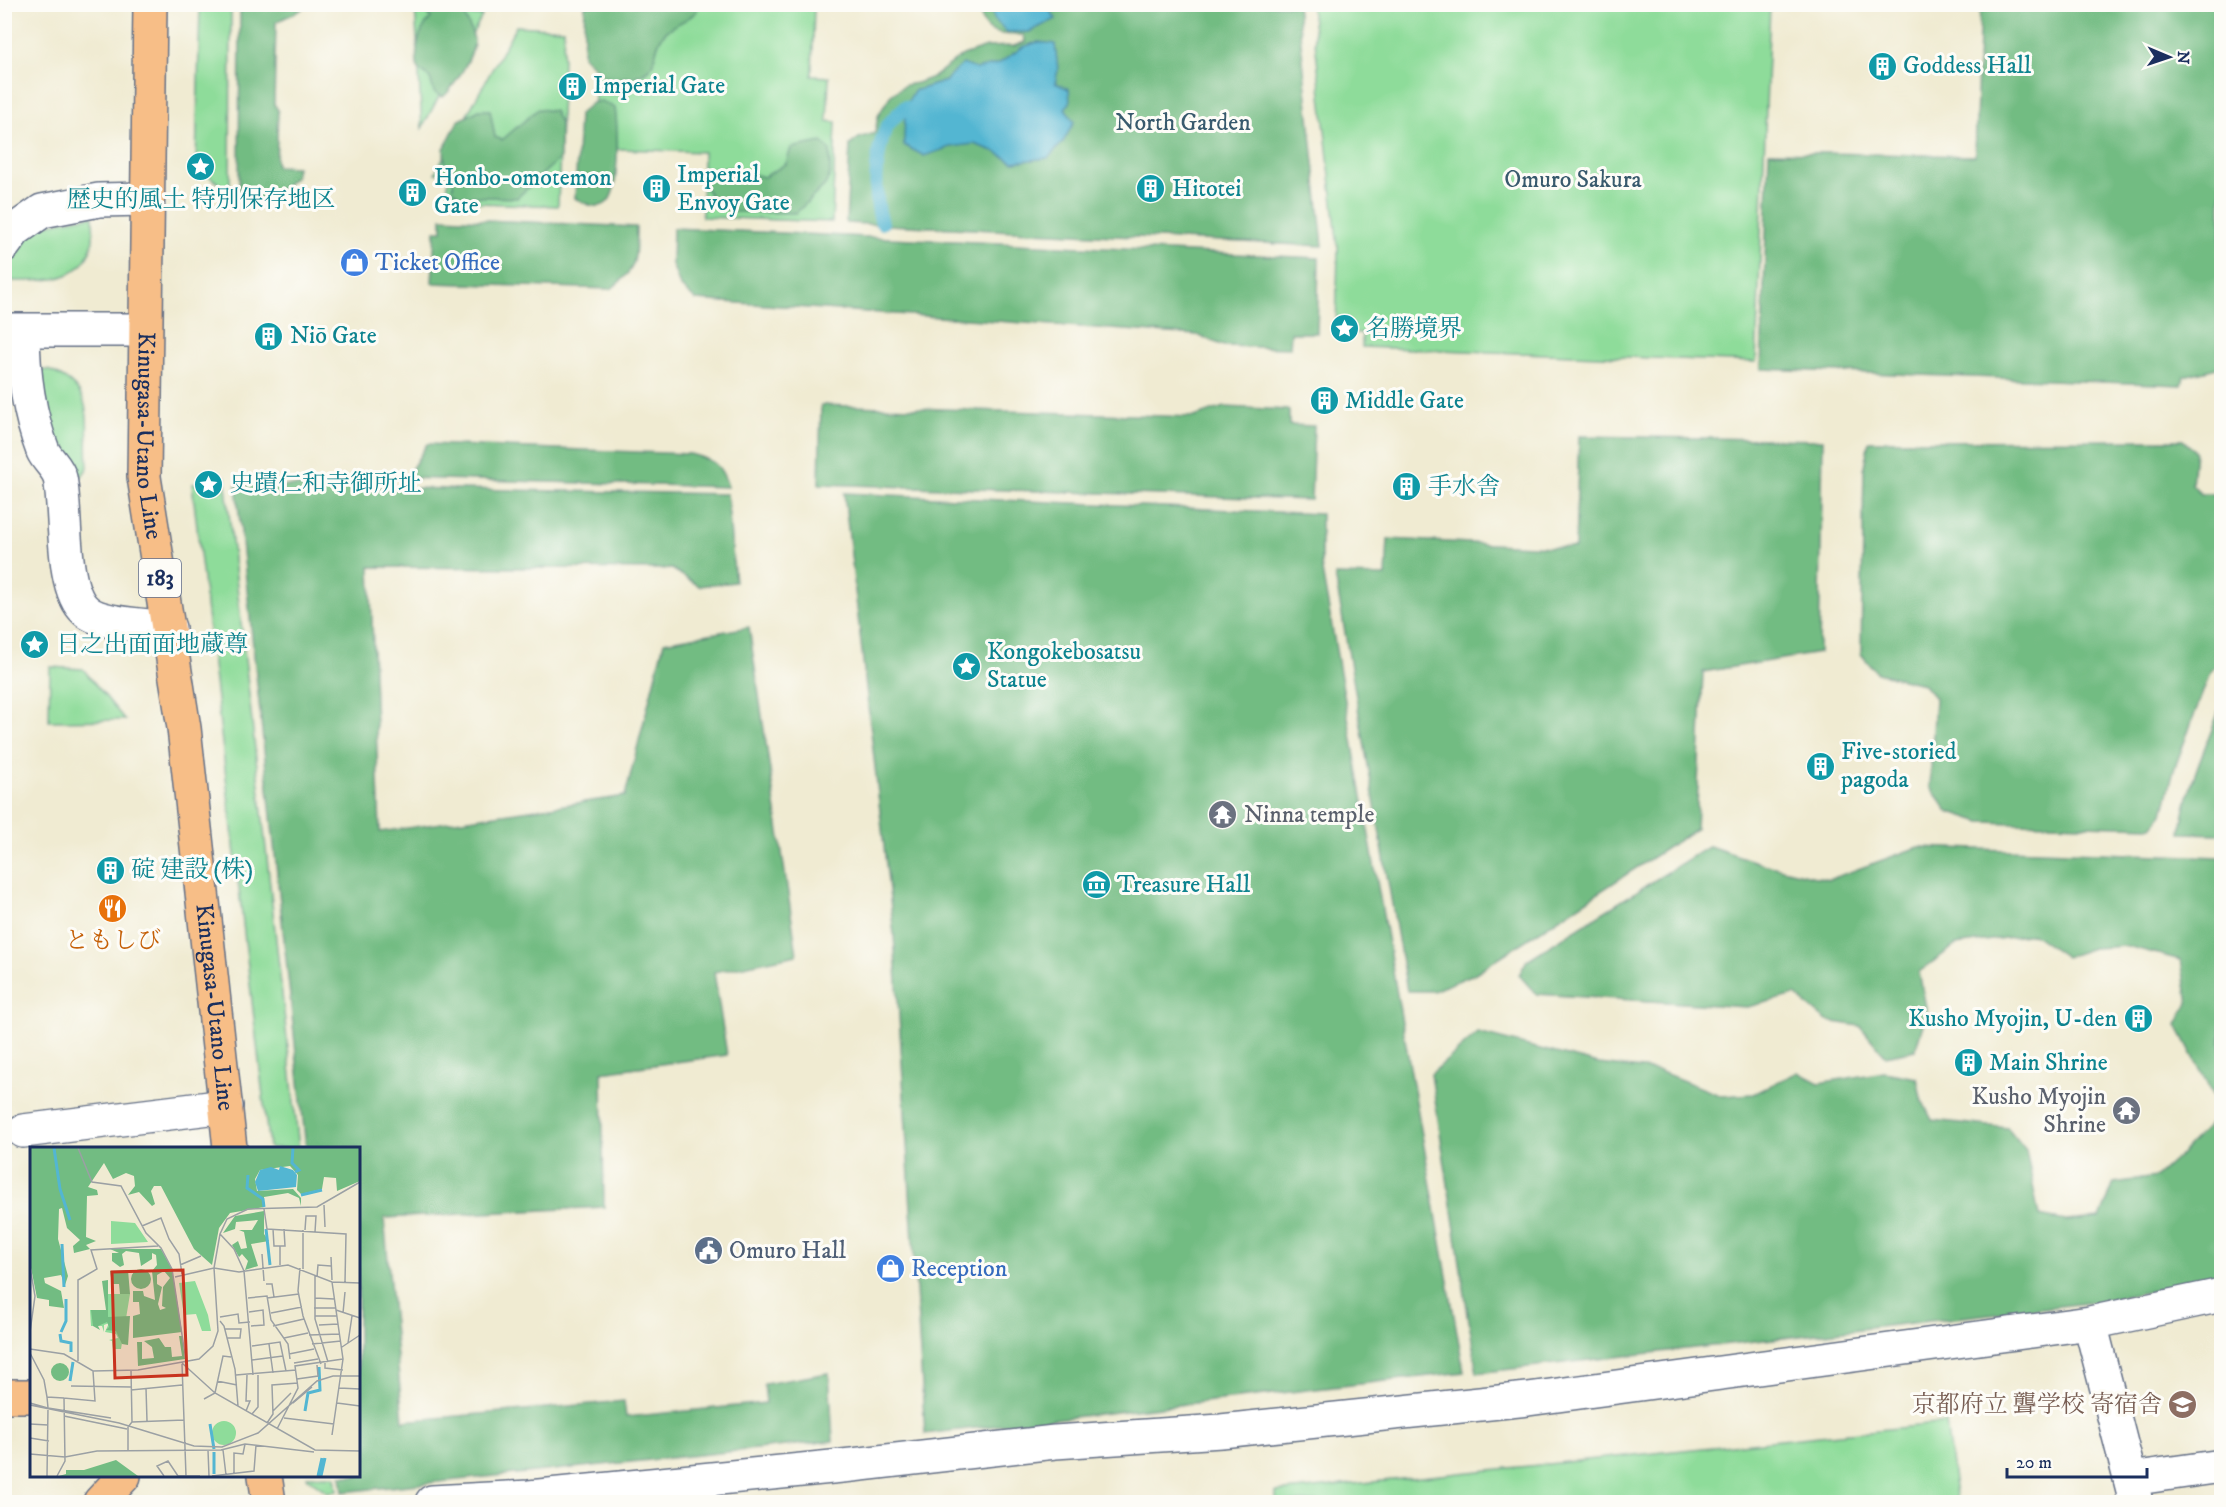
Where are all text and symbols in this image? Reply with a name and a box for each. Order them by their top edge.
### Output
north arrow [2139,27,2199,87]
building icon: Goddess Hall [1866,50,1898,82]
place label: Goddess Hall [1903,51,2032,81]
text: N [2173,51,2193,64]
building icon: Imperial Gate [556,70,588,102]
place label: Imperial Gate [593,71,725,101]
park label: North Garden [1115,108,1251,138]
place icon: 歴史的風土 特別保存地区 [185,151,217,183]
place label: Imperial Envoy Gate [677,160,790,218]
place label: Honbo-omotemon Gate [434,163,612,221]
park label: Omuro Sakura [1504,165,1643,195]
building icon: Imperial Envoy Gate [640,173,672,205]
building icon: Hitotei [1135,173,1167,205]
place label: Hitotei [1172,174,1241,204]
building icon: Honbo-omotemon Gate [397,176,429,208]
place label: 歴史的風土 特別保存地区 [66,185,336,215]
shop icon: Ticket Office [338,247,370,279]
place label: Ticket Office [375,248,500,278]
place icon: 名勝境界 [1329,313,1361,345]
place label: 名勝境界 [1366,314,1462,344]
building icon: Niō Gate [253,320,285,352]
place label: Niō Gate [290,321,377,351]
street label: Kinugasa-Utano Line [129,332,169,542]
building icon: Middle Gate [1308,385,1340,417]
place label: Middle Gate [1345,386,1464,416]
place icon: 史蹟仁和寺御所址 [193,468,225,500]
place label: 史蹟仁和寺御所址 [230,469,422,499]
building icon: 手水舎 [1391,471,1423,503]
place label: 手水舎 [1428,472,1500,502]
road number: 183 [139,559,181,597]
place icon: 日之出面面地蔵尊 [19,629,51,661]
place label: 日之出面面地蔵尊 [56,630,248,660]
place label: Kongokebosatsu Statue [987,637,1141,695]
place icon: Kongokebosatsu Statue [950,650,982,682]
place label: Five-storied pagoda [1840,737,1956,795]
building icon: Five-storied pagoda [1804,750,1836,782]
temple icon: Ninna temple [1207,799,1239,831]
place label: Ninna temple [1244,800,1374,830]
building icon: 碇 建設 (株) [94,854,126,886]
place label: 碇 建設 (株) [131,855,253,885]
museum icon: Treasure Hall [1080,869,1112,901]
place label: Treasure Hall [1117,870,1251,900]
restaurant icon: ともしび [97,892,129,924]
street label: Kinugasa-Utano Line [188,902,241,1112]
place label: ともしび [65,926,161,956]
building icon: Kusho Myojin, U-den [2122,1003,2154,1035]
place label: Kusho Myojin, U-den [1908,1004,2117,1034]
building icon: Main Shrine [1952,1047,1984,1079]
place label: Main Shrine [1989,1048,2108,1078]
place label: Kusho Myojin Shrine [1972,1082,2106,1140]
temple icon: Kusho Myojin Shrine [2111,1095,2143,1127]
inset map [30,1147,360,1477]
public building icon: Omuro Hall [692,1235,724,1267]
place label: Omuro Hall [729,1236,847,1266]
shop icon: Reception [874,1253,906,1285]
place label: Reception [911,1254,1008,1284]
school or university icon: 京都府立 聾学校 寄宿舎 [2167,1389,2199,1421]
place label: 京都府立 聾学校 寄宿舎 [1912,1390,2162,1420]
scale bar [2007,1441,2146,1479]
text: 20 m [2016,1452,2052,1474]

